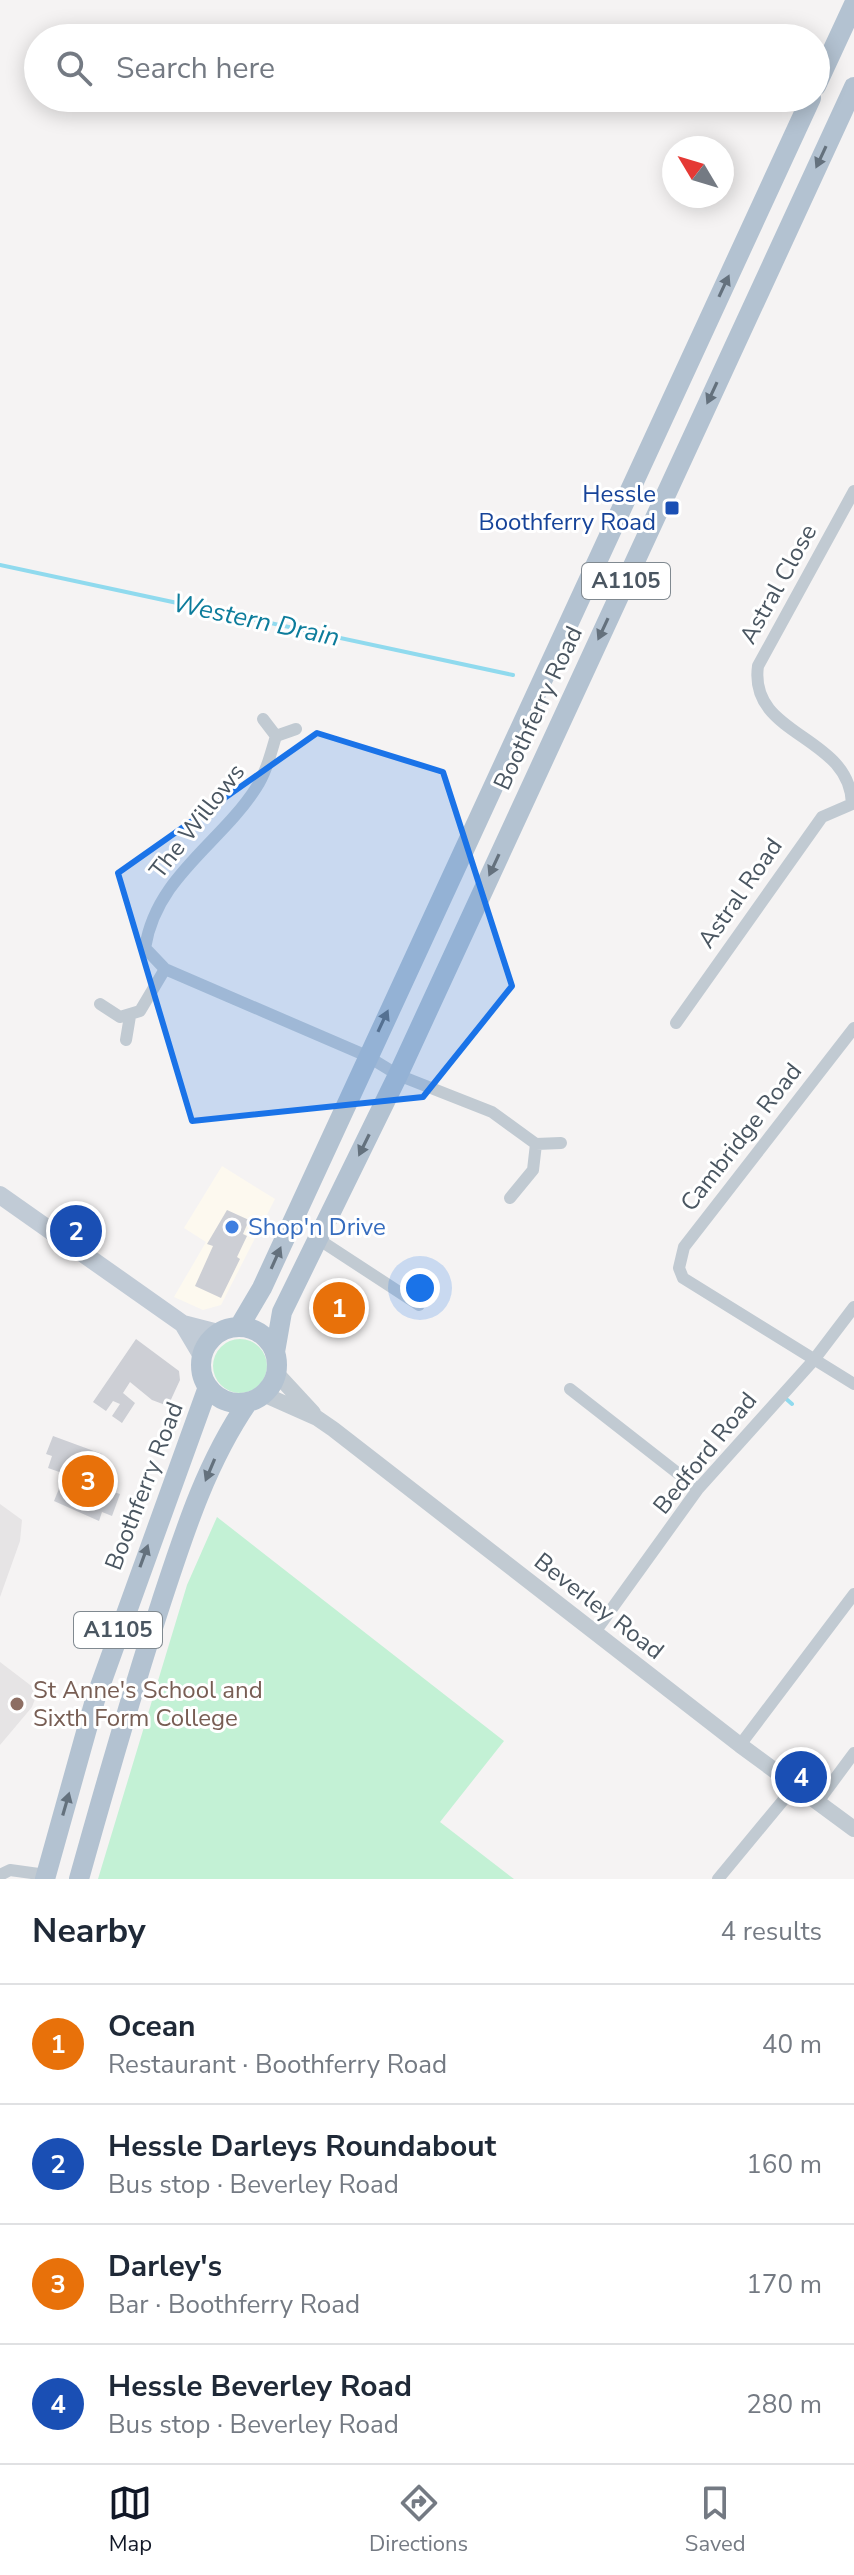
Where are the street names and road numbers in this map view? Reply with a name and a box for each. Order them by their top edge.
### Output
street label: Astral Close [732,518,824,650]
road number: A1105 [582,563,670,599]
street label: Boothferry Road [486,621,590,795]
street label: The Willows [142,757,252,885]
street label: Astral Road [690,832,790,954]
street label: Cambridge Road [673,1056,809,1218]
street label: Bedford Road [646,1385,764,1521]
street label: Boothferry Road [97,1397,191,1575]
street label: Beverley Road [528,1545,670,1667]
road number: A1105 [74,1612,162,1648]

